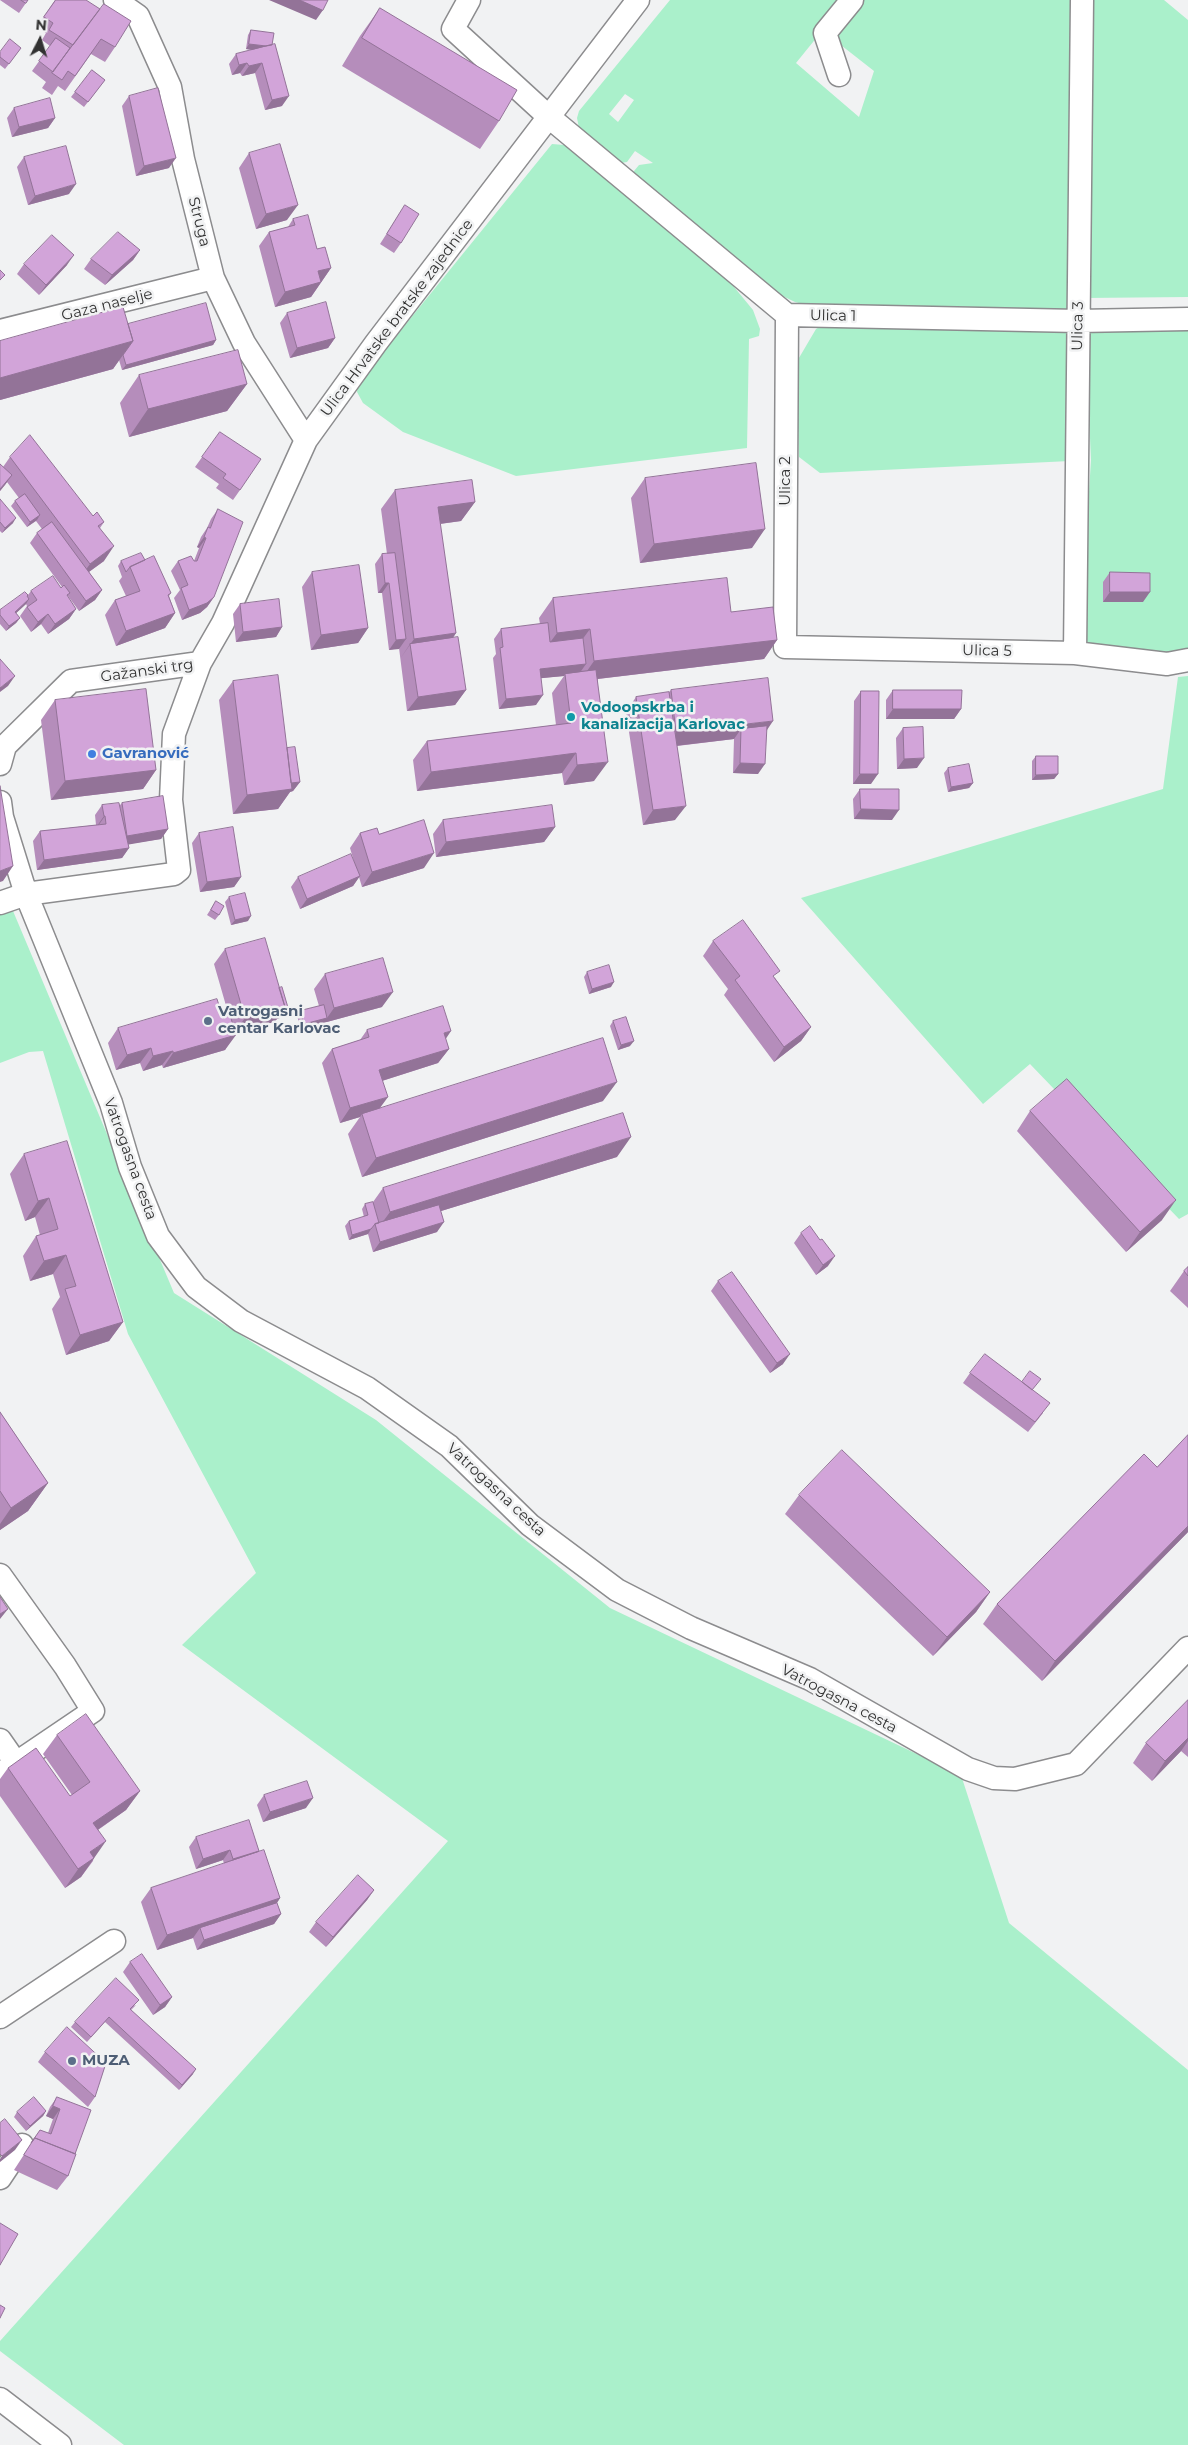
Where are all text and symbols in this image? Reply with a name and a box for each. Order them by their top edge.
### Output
north arrow [15,15,65,65]
text: N [35,16,48,35]
street label: Struga [184,195,214,249]
street label: Ulica Hrvatske bratske zajednice [317,216,477,420]
street label: Gaza naselje [59,285,155,325]
street label: Ulica 3 [1069,301,1087,351]
street label: Ulica 1 [810,307,856,325]
street label: Ulica 2 [777,456,795,506]
street label: Ulica 5 [962,642,1012,660]
street label: Gažanski trg [99,656,195,686]
place label: Vodoopskrba i kanalizacija Karlovac [581,699,745,734]
marker: Vodoopskrba i kanalizacija Karlovac [565,711,577,723]
place label: Gavranović [102,745,189,763]
marker: Gavranović [86,748,98,760]
place label: Vatrogasni centar Karlovac [218,1003,340,1038]
marker: Vatrogasni centar Karlovac [202,1015,214,1027]
street label: Vatrogasna cesta [100,1096,160,1222]
street label: Vatrogasna cesta [443,1440,549,1540]
street label: Vatrogasna cesta [778,1661,900,1737]
place label: MUZA [82,2052,130,2070]
marker: MUZA [66,2055,78,2067]

